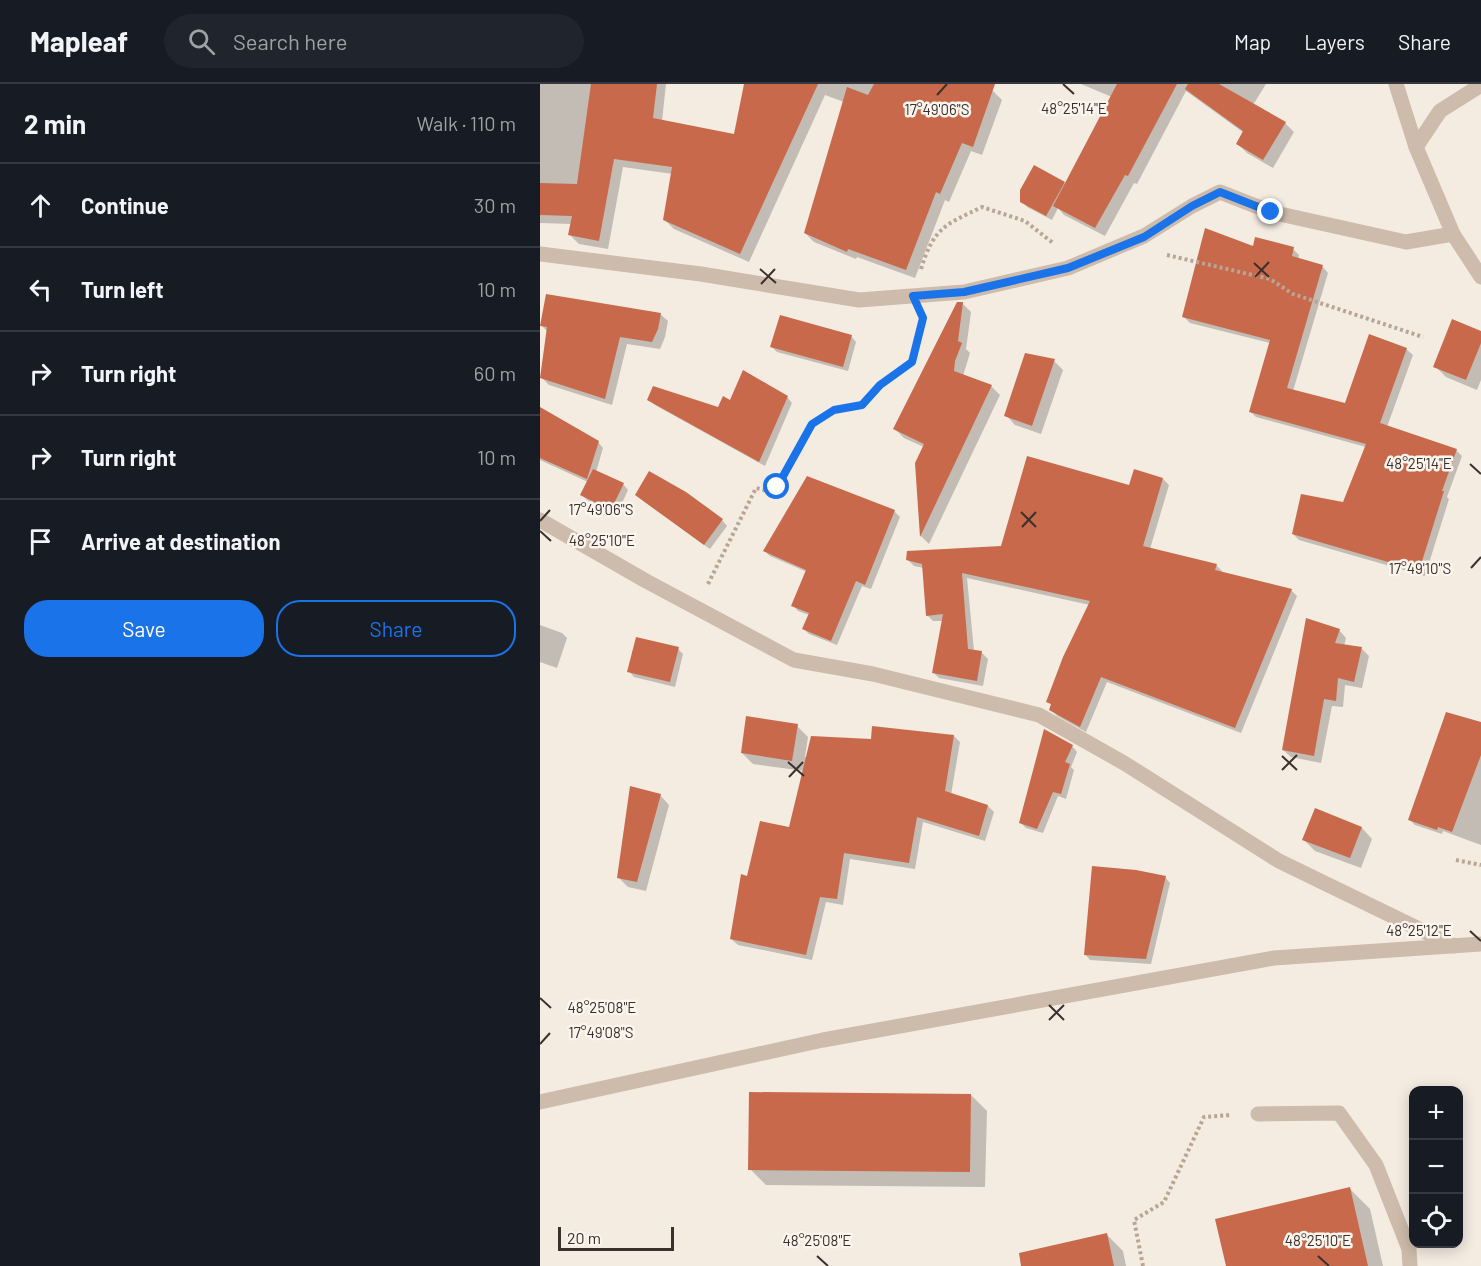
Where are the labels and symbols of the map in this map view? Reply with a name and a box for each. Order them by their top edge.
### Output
text: 48°25'14"E [1041,99,1107,117]
text: 17°49'06"S [904,100,970,118]
route end [1257,198,1283,224]
text: 48°25'14"E [1386,454,1452,472]
route start [763,473,789,499]
text: 17°49'06"S [568,500,634,518]
text: 48°25'10"E [569,531,635,549]
text: 17°49'10"S [1389,559,1451,577]
text: 48°25'12"E [1386,921,1452,939]
text: 48°25'08"E [568,998,636,1016]
text: 17°49'08"S [568,1023,634,1041]
scale bar [558,1224,674,1252]
text: 48°25'08"E [783,1231,851,1249]
text: 48°25'10"E [1285,1231,1351,1249]

